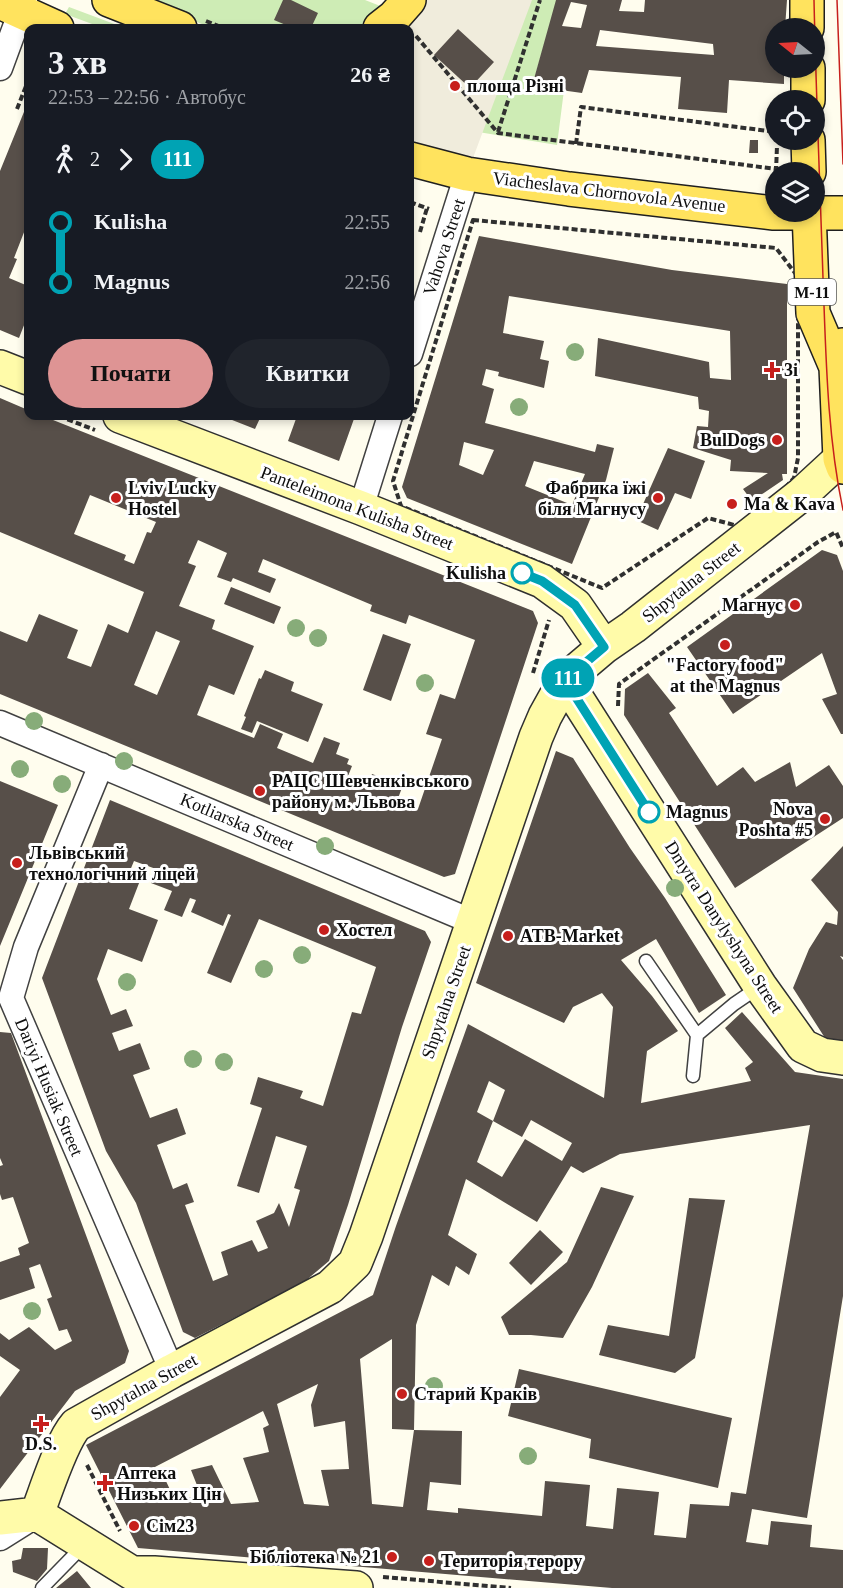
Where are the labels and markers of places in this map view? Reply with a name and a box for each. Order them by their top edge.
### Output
place label: площа Різні [467,76,564,96]
marker: площа Різні [448,79,462,93]
place label: 3i [784,360,798,380]
marker: 3i [765,363,779,377]
place label: BulDogs [700,430,765,450]
marker: BulDogs [770,433,784,447]
place label: Lviv Lucky Hostel [128,478,217,519]
place label: Фабрика їжі біля Магнусу [538,478,646,519]
marker: Lviv Lucky Hostel [109,491,123,505]
marker: Фабрика їжі біля Магнусу [651,491,665,505]
place label: Ma & Kava [744,494,835,514]
marker: Ma & Kava [725,497,739,511]
marker: Kulisha [511,562,533,584]
place label: Kulisha [446,563,506,583]
place label: Магнус [722,595,783,615]
marker: Магнус [788,598,802,612]
marker: "Factory food" at the Magnus [718,638,732,652]
place label: "Factory food" at the Magnus [666,655,784,696]
place label: РАЦС Шевченківського району м. Львова [272,771,469,812]
marker: РАЦС Шевченківського району м. Львова [253,784,267,798]
place label: Nova Poshta #5 [738,799,813,840]
marker: Magnus [638,801,660,823]
place label: Magnus [666,802,728,822]
marker: Nova Poshta #5 [818,812,832,826]
place label: Львівський технологічний ліцей [29,843,195,884]
marker: Львівський технологічний ліцей [10,856,24,870]
place label: Хостел [336,920,392,940]
marker: Хостел [317,923,331,937]
place label: ATB-Market [520,926,620,946]
marker: ATB-Market [501,929,515,943]
place label: Старий Краків [414,1384,538,1404]
marker: Старий Краків [395,1387,409,1401]
marker: D.S. [34,1417,48,1431]
place label: D.S. [25,1434,57,1454]
place label: Аптека Низьких Цін [117,1463,222,1504]
marker: Аптека Низьких Цін [98,1476,112,1490]
place label: Сім23 [146,1516,194,1536]
marker: Сім23 [127,1519,141,1533]
place label: Бібліотека № 21 [250,1547,380,1567]
marker: Бібліотека № 21 [385,1550,399,1564]
place label: Територія терору [441,1551,582,1571]
marker: Територія терору [422,1554,436,1568]

